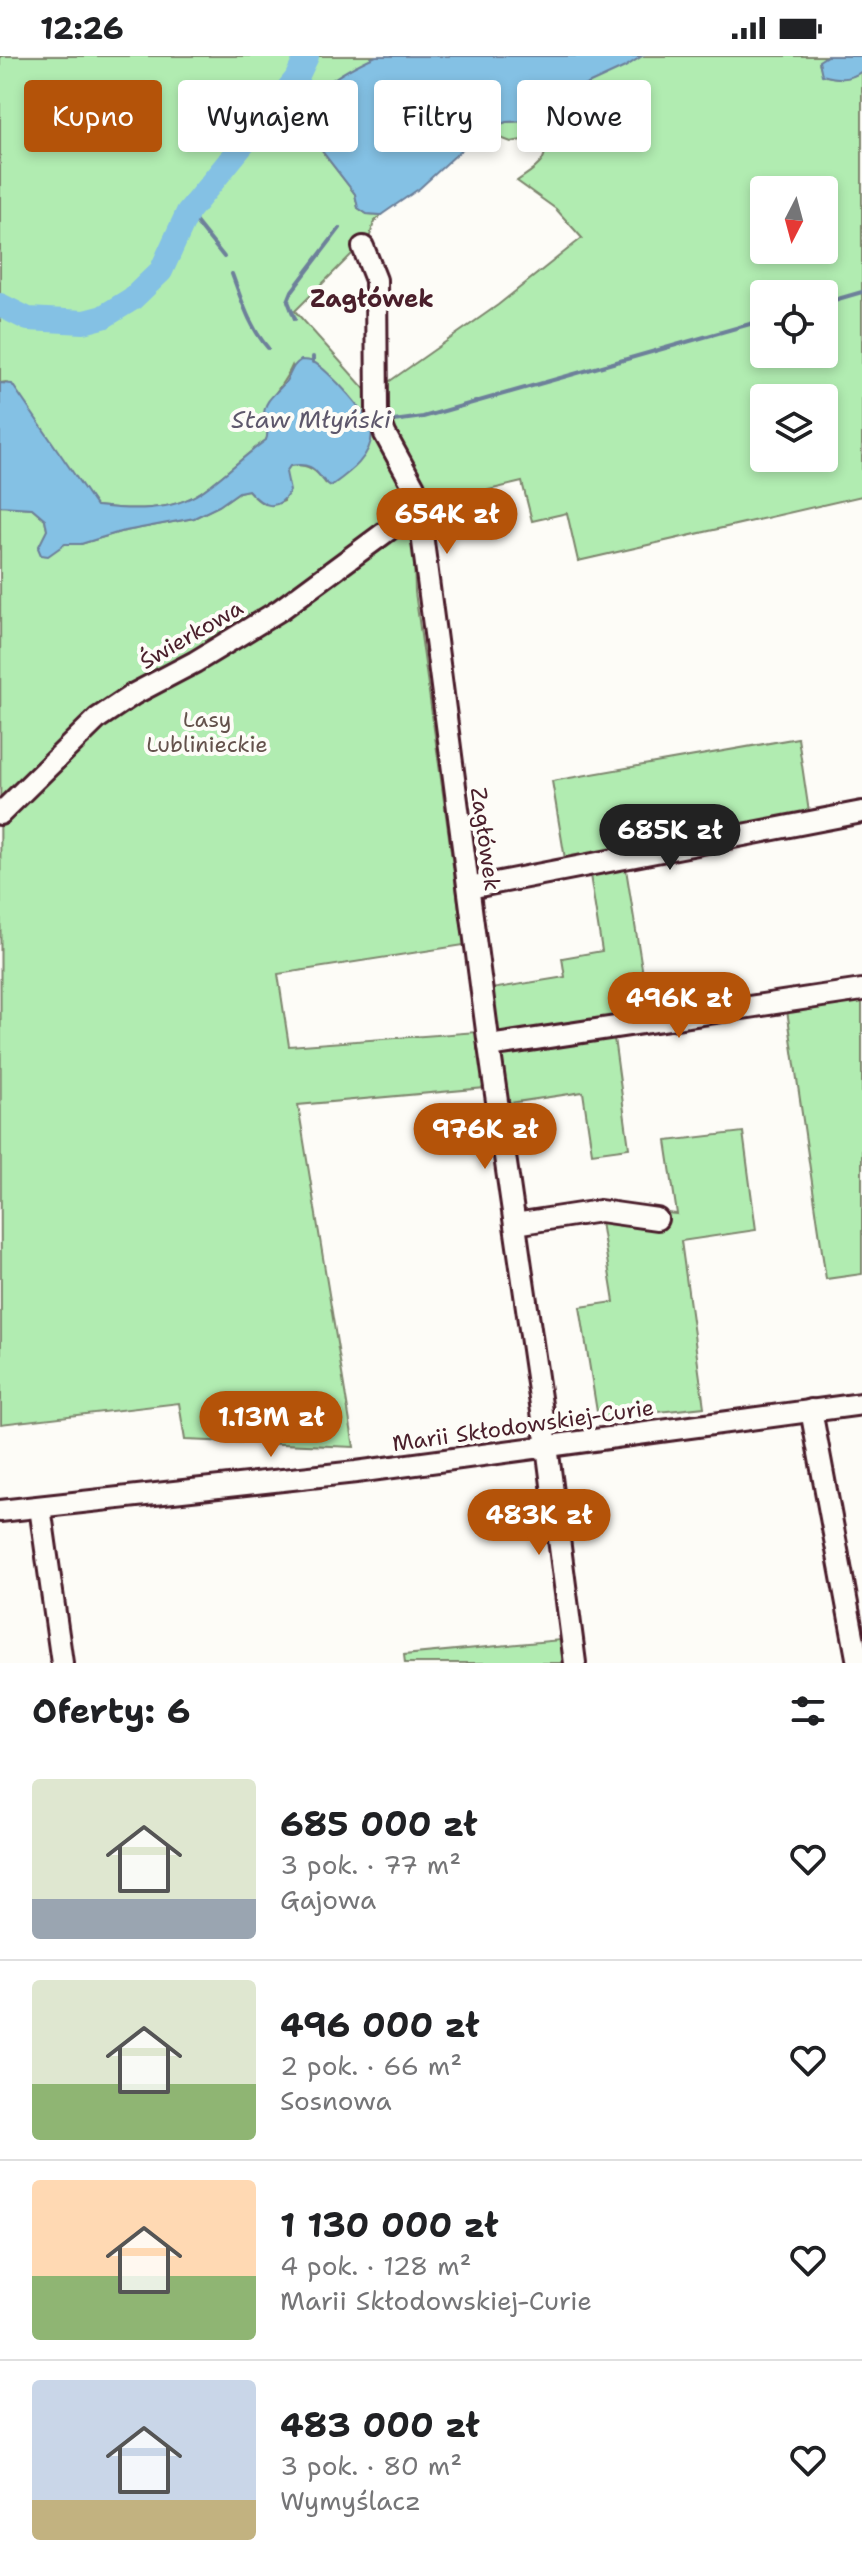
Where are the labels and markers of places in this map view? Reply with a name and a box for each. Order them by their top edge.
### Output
pin: 654K zł [373,488,521,556]
pin: 685K zł [596,804,744,872]
pin: 496K zł [605,972,753,1040]
pin: 976K zł [411,1103,559,1171]
pin: 1.13M zł [188,1391,354,1459]
pin: 483K zł [465,1489,613,1557]

